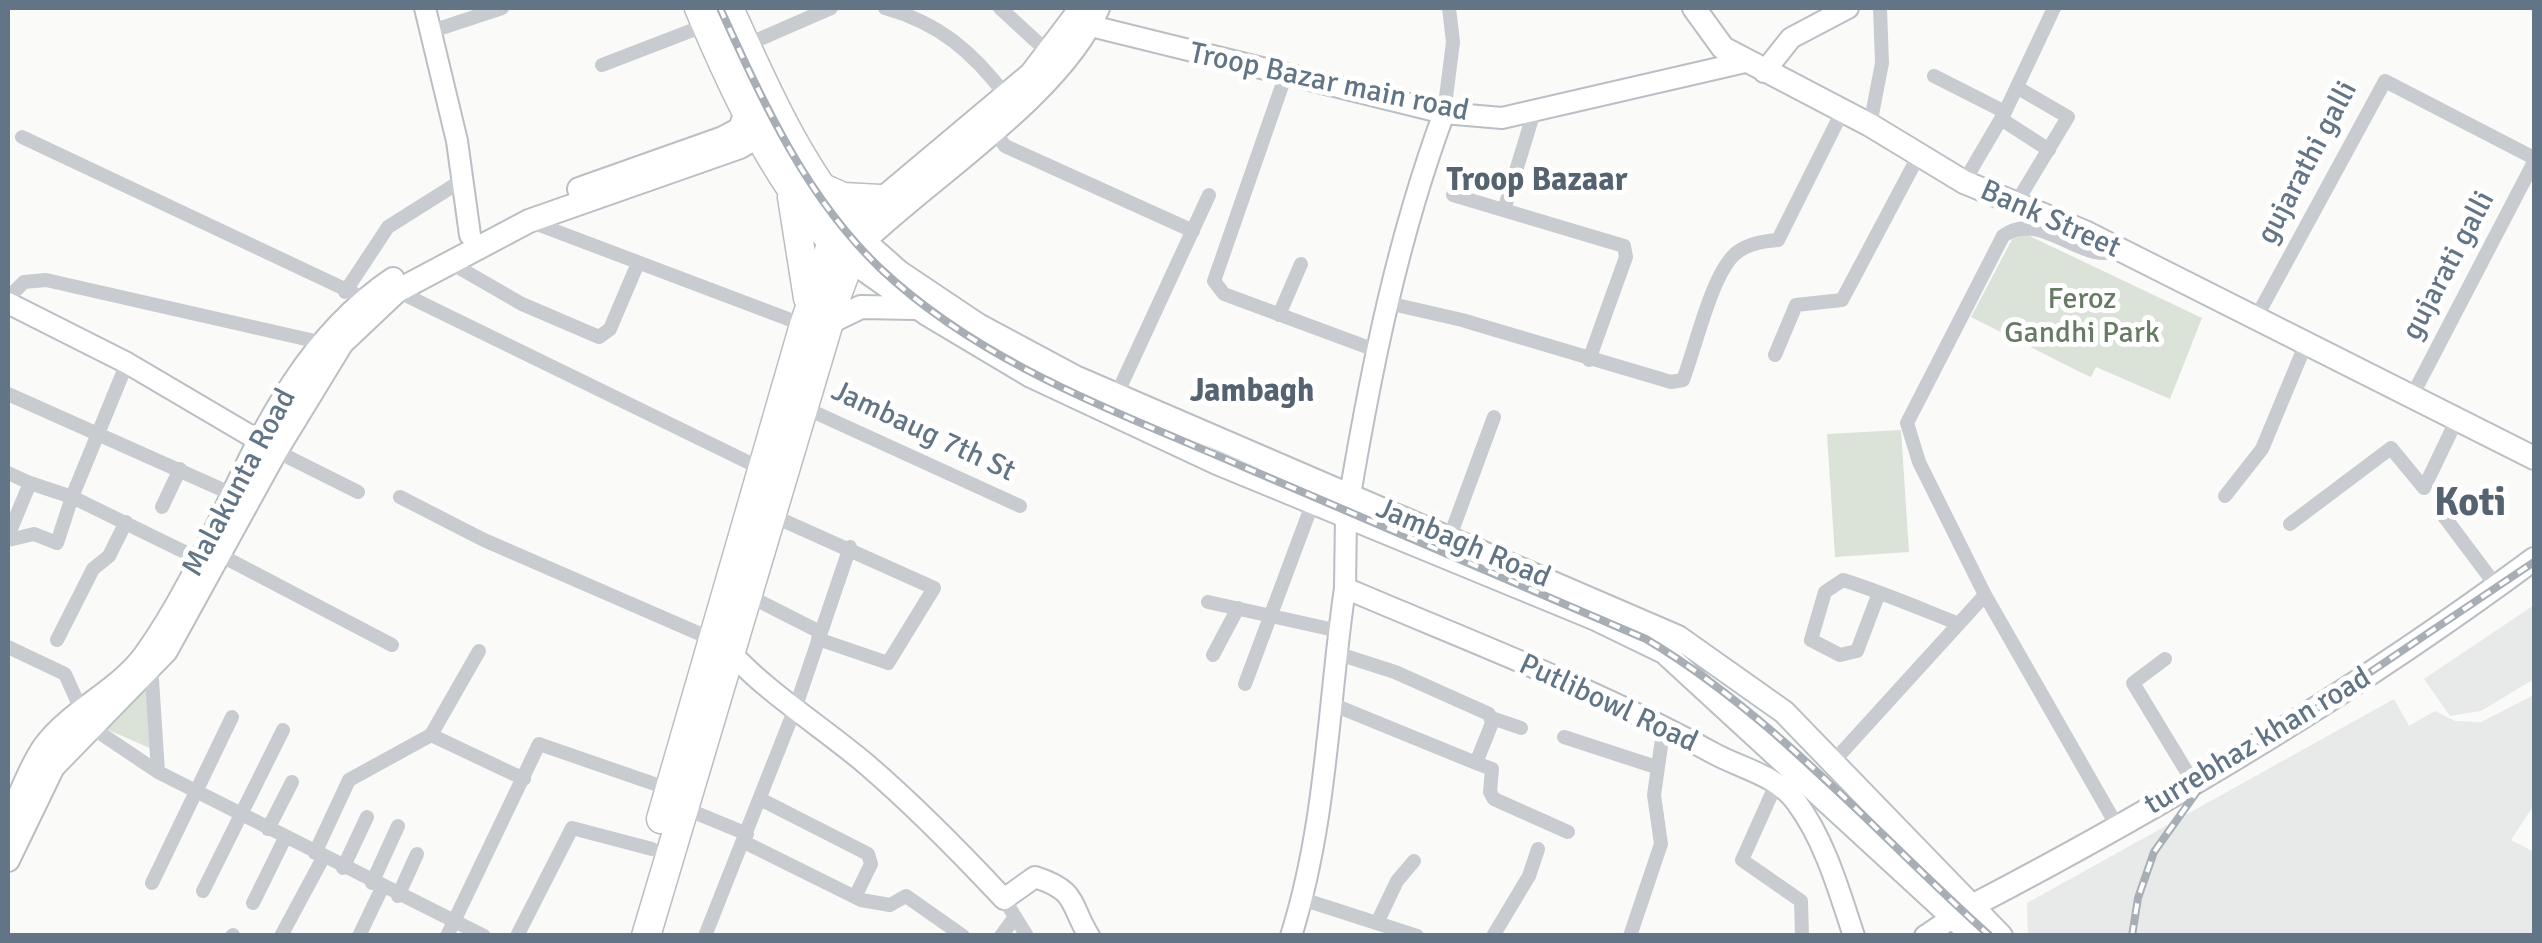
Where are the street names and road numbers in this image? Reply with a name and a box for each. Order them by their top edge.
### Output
street label: Troop Bazar main road [1186,36,1472,130]
street label: gujarathi galli [2250,75,2366,251]
street label: Bank Street [1974,173,2126,267]
street label: gujarati galli [2395,186,2503,346]
street label: Jambaug 7th St [825,374,1021,490]
street label: Malakunta Road [175,383,305,583]
street label: Jambagh Road [1371,491,1555,597]
street label: Putlibowl Road [1513,647,1703,761]
street label: turrebhaz khan road [2138,660,2378,824]

